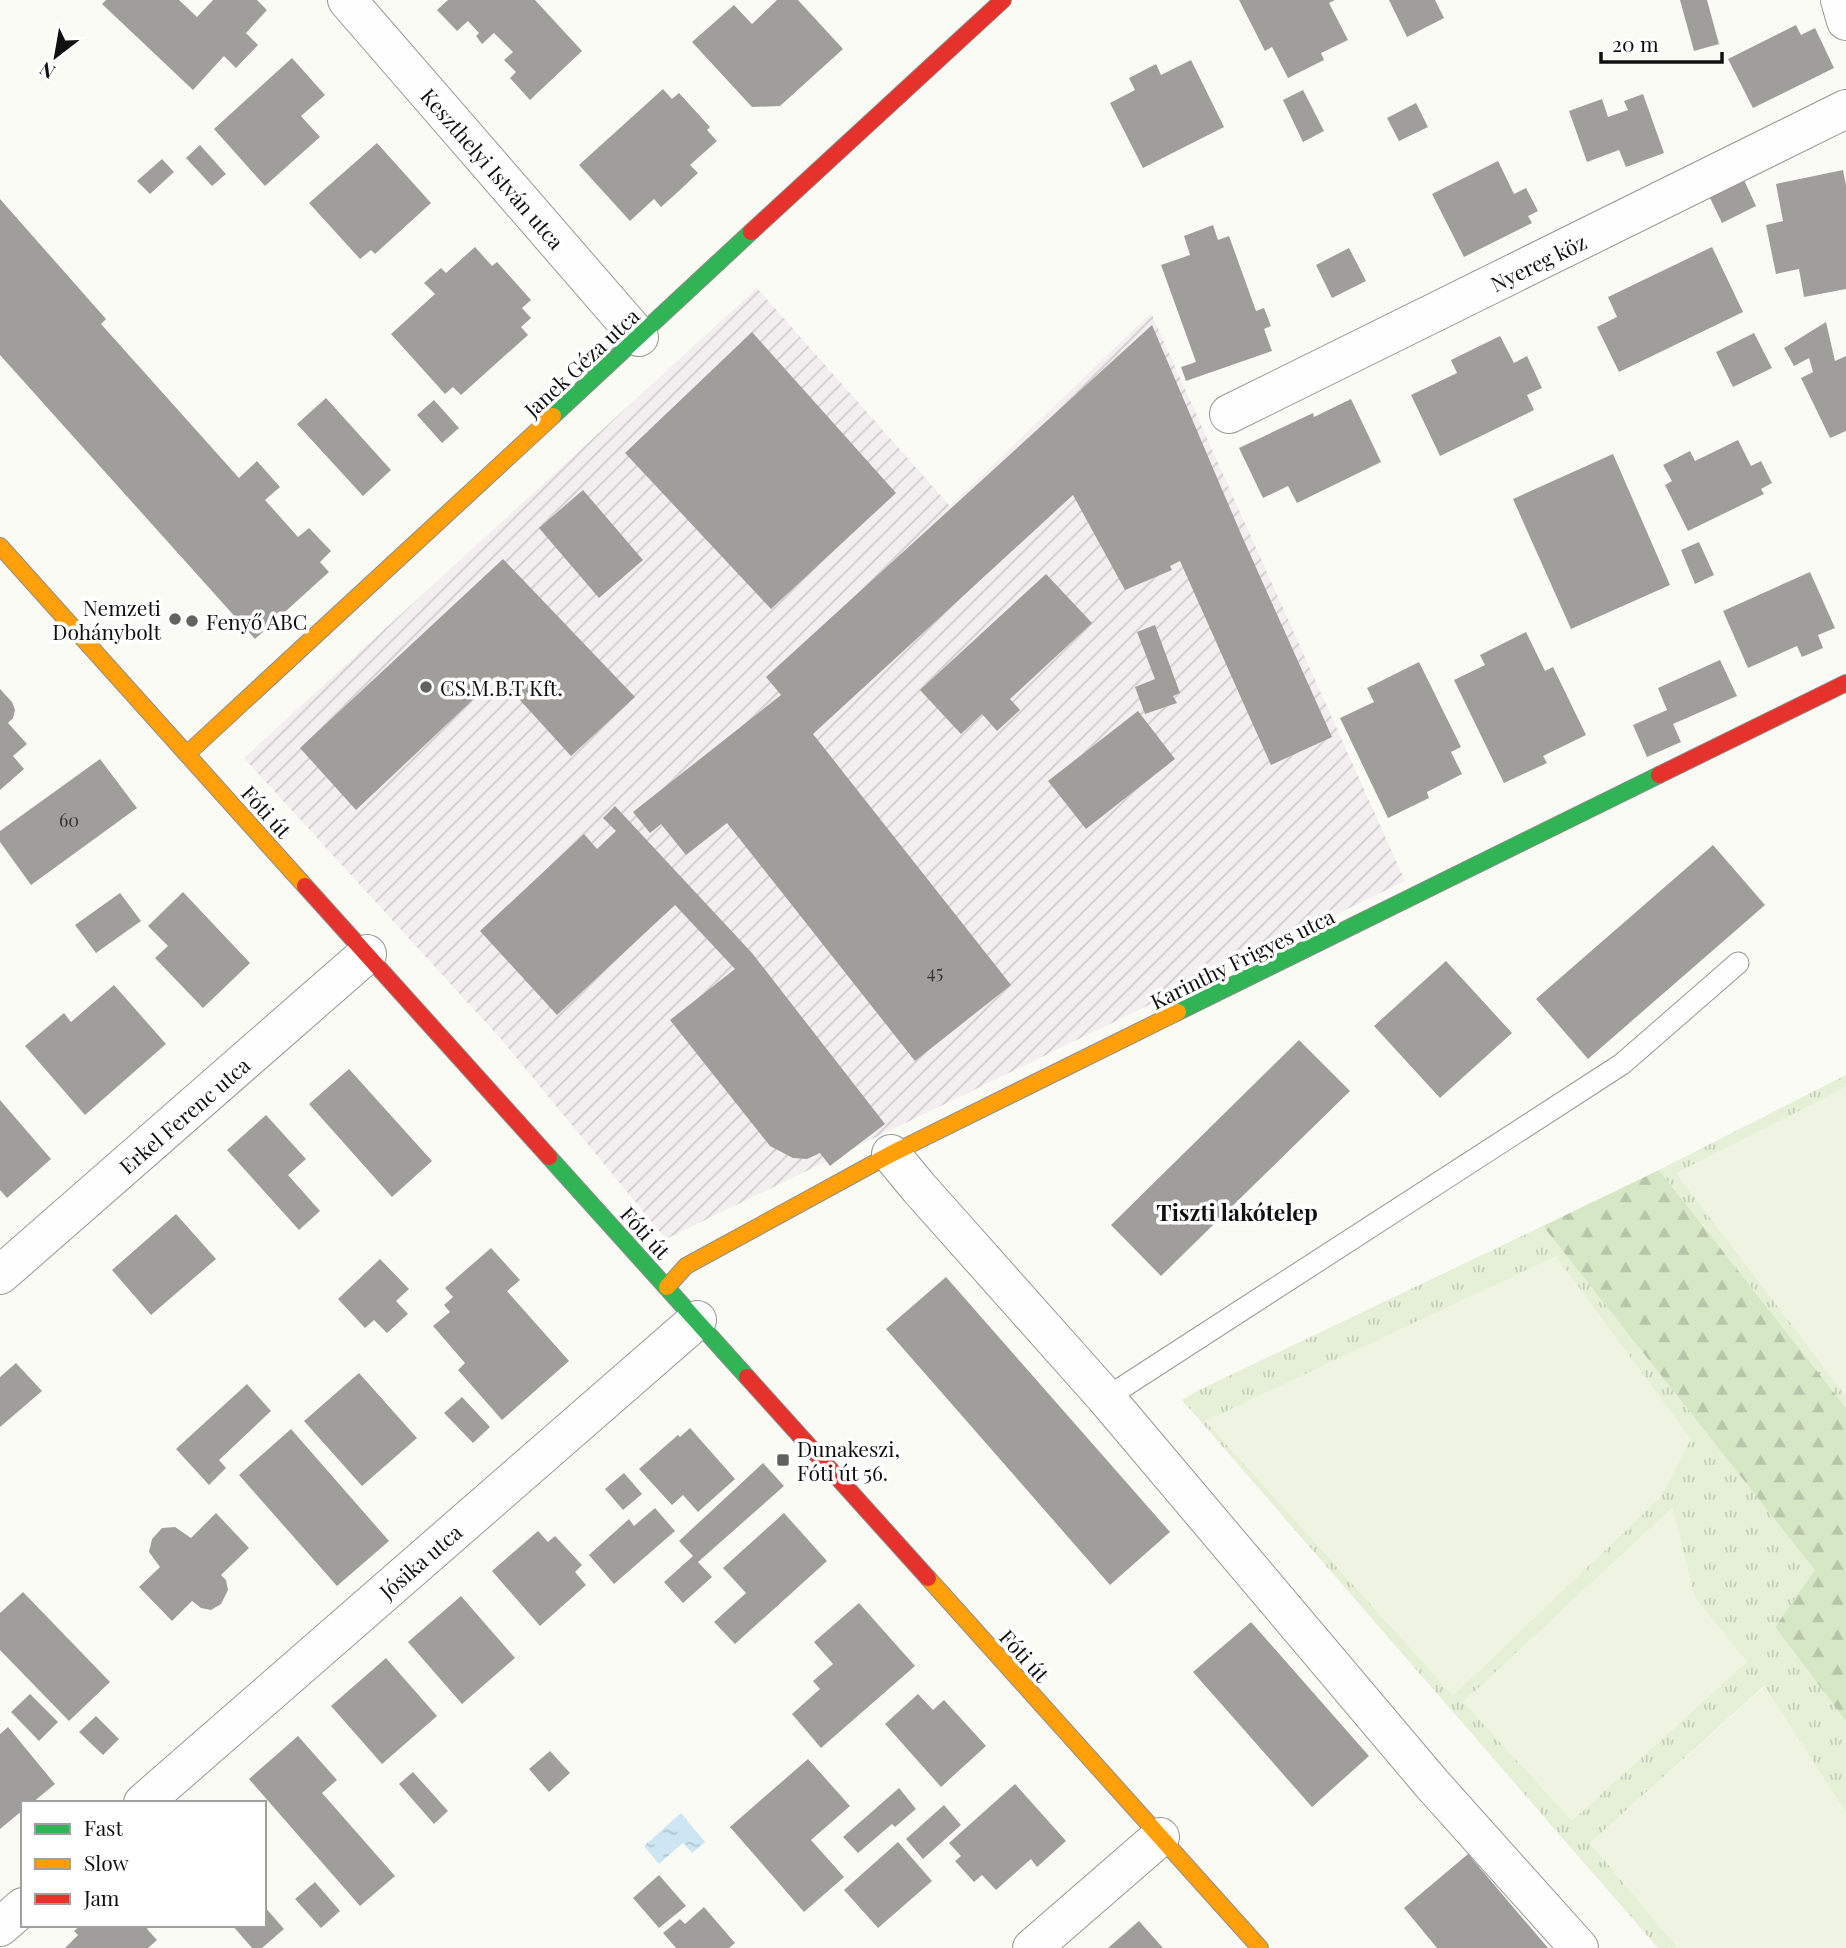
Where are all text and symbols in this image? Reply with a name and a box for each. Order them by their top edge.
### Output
north arrow [21,21,91,91]
scale bar [1601,21,1722,65]
text: 20 m [1612,29,1659,57]
text: N [34,57,59,86]
street label: Keszthelyi István utca [415,82,571,255]
street label: Nyereg köz [1485,227,1591,297]
street label: Janek Géza utca [517,301,645,423]
place label: Nemzeti Dohánybolt [52,593,162,645]
place label: Fenyő ABC [206,607,307,635]
marker: Nemzeti Dohánybolt [167,611,183,627]
marker: Fenyő ABC [184,613,200,629]
place label: CS.M.B.T Kft. [440,673,563,701]
marker: CS.M.B.T Kft. [418,679,434,695]
street label: Fóti út [236,779,298,844]
house number: 60 [59,808,79,832]
street label: Karinthy Frigyes utca [1145,901,1339,1015]
house number: 45 [927,960,943,984]
street label: Erkel Ferenc utca [113,1050,256,1180]
district label: Tiszti lakótelep [1156,1196,1318,1227]
street label: Fóti út [615,1200,677,1265]
place label: Dunakeszi, Fóti út 56. [797,1434,900,1486]
marker: Dunakeszi, Fóti út 56. [775,1452,791,1468]
street label: Jósika utca [372,1517,468,1605]
street label: Fóti út [994,1623,1056,1688]
legend [21,1801,266,1927]
text: Fast [84,1813,123,1841]
text: Slow [84,1848,129,1876]
text: Jam [83,1883,120,1911]

